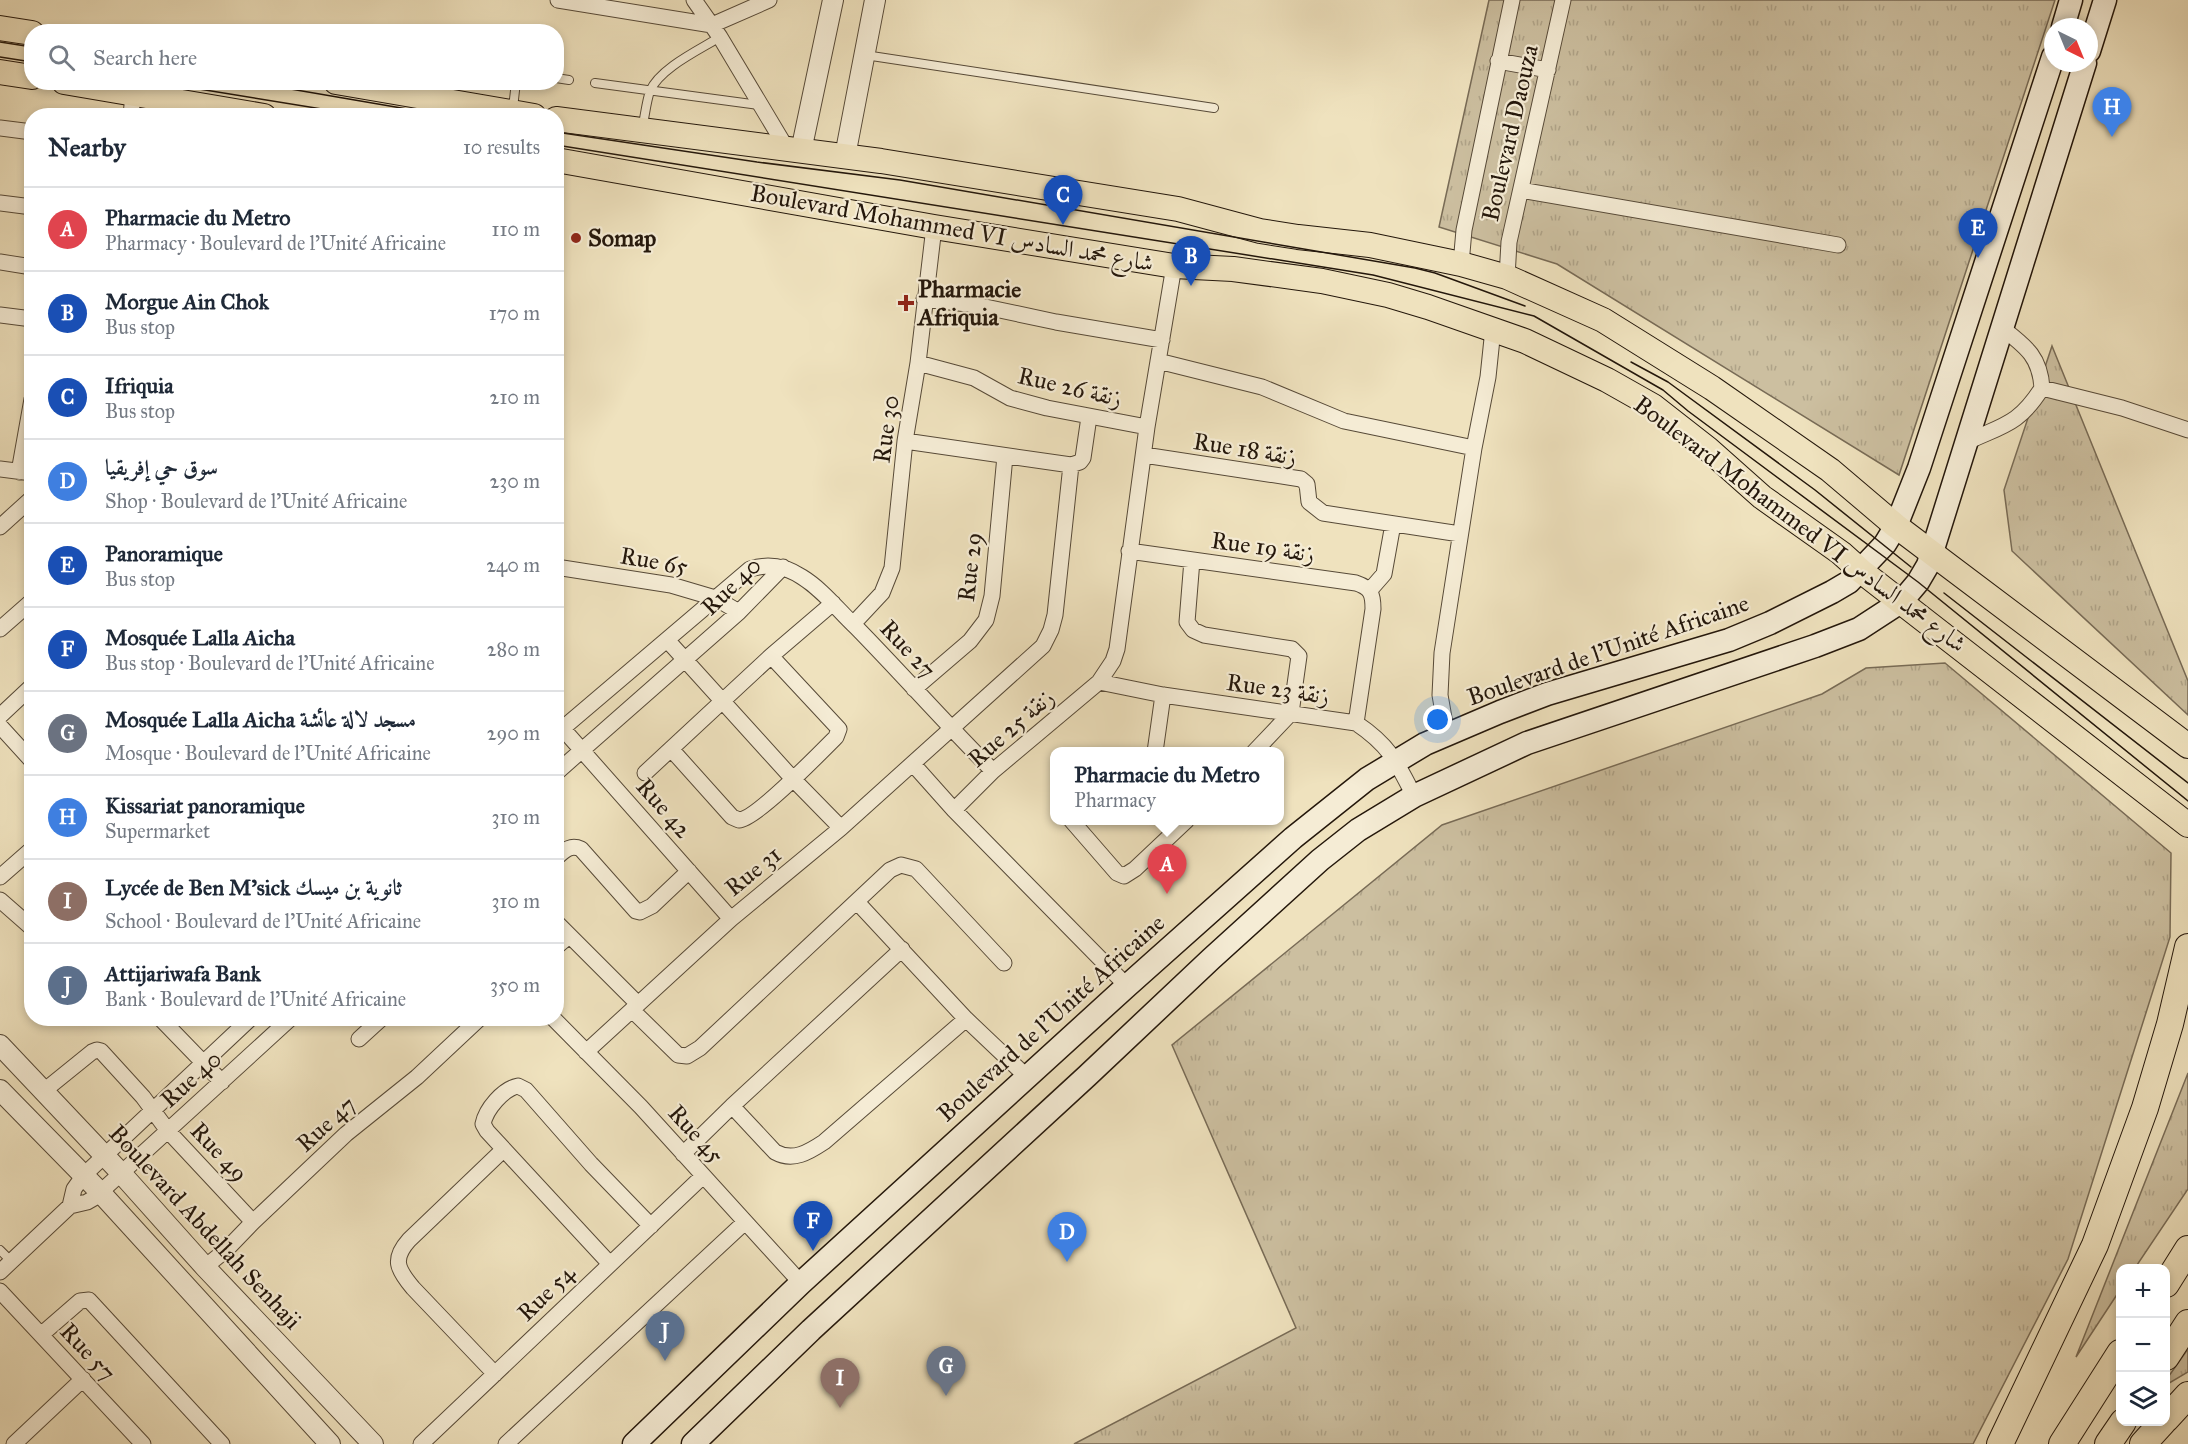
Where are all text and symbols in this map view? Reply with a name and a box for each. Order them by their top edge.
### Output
north arrow [2044,18,2098,72]
search box [24,24,564,90]
icon: search [45,41,78,74]
street label: Boulevard Daouza [1475,41,1545,224]
text: Search here [93,44,197,71]
pin: H [2092,88,2132,137]
text: Nearby [48,131,126,163]
text: 10 results [463,135,540,159]
pin: C [1044,176,1082,225]
street label: Boulevard Mohammed VI شارع محمد السادس [747,178,1156,283]
text: Pharmacie du Metro [105,204,291,231]
pin: E [1958,208,1998,258]
text: A [61,217,74,241]
text: 110 m [492,217,540,241]
place label: Somap [588,223,656,253]
text: Pharmacy · Boulevard de l'Unité Africaine [105,231,446,255]
marker: Somap [569,231,583,245]
pin: B [1172,236,1210,286]
place label: Pharmacie Afriquia [916,274,1021,332]
text: Morgue Ain Chok [105,288,269,315]
marker: Pharmacie Afriquia [899,296,913,310]
text: B [61,301,74,325]
text: 170 m [489,301,540,325]
text: Bus stop [105,315,175,339]
street label: Rue 26 زنقة [1015,360,1125,414]
text: Ifriquia [105,372,174,399]
text: C [61,385,74,409]
text: 210 m [490,385,540,409]
street label: Boulevard Mohammed VI شارع محمد السادس [1625,389,1972,663]
street label: Rue 30 [866,393,906,465]
text: Bus stop [105,399,175,423]
street label: Rue 18 زنقة [1191,426,1299,472]
text: سوق حي إفريقيا [105,454,218,481]
text: D [60,469,75,493]
text: 230 m [489,469,540,493]
text: Shop · Boulevard de l'Unité Africaine [105,489,407,513]
street label: Rue 19 زنقة [1209,525,1317,569]
street label: Rue 29 [951,531,989,603]
text: Panoramique [105,540,223,567]
street label: Rue 65 [618,540,690,582]
street label: Rue 40 [695,550,767,622]
text: E [60,553,75,577]
text: 240 m [486,553,540,577]
text: Bus stop [105,567,175,591]
street label: Boulevard de l'Unité Africaine [1463,588,1753,712]
street label: Rue 27 [874,614,942,684]
text: Mosquée Lalla Aicha [105,624,295,651]
text: F [61,637,74,661]
text: 280 m [487,637,540,661]
text: Bus stop · Boulevard de l'Unité Africaine [105,651,435,675]
street label: Rue 23 زنقة [1225,667,1331,711]
street label: Rue 25 زنقة [962,682,1060,774]
your location [1423,705,1452,734]
text: Mosquée Lalla Aicha مسجد لالة عائشة [105,706,416,733]
text: G [60,721,75,745]
text: 290 m [487,721,540,745]
text: Mosque · Boulevard de l'Unité Africaine [105,741,431,765]
popup [1050,747,1284,825]
text: Pharmacie du Metro [1074,761,1260,788]
street label: Rue 42 [630,772,698,844]
text: Pharmacy [1074,788,1156,812]
text: Kissariat panoramique [105,792,305,819]
text: H [59,805,76,829]
text: 310 m [491,805,540,829]
text: Supermarket [105,819,210,843]
street label: Rue 31 [719,839,787,903]
pin: A [1148,844,1186,894]
text: Lycée de Ben M'sick ثانوية بن ميسك [105,874,402,901]
text: I [63,889,72,913]
text: 310 m [491,889,540,913]
street label: Boulevard de l'Unité Africaine [931,908,1171,1128]
text: School · Boulevard de l'Unité Africaine [105,909,421,933]
text: Attijariwafa Bank [105,960,261,987]
text: J [63,973,72,997]
text: 350 m [490,973,540,997]
text: Bank · Boulevard de l'Unité Africaine [105,987,406,1011]
street label: Rue 40 [154,1044,228,1114]
street label: Rue 47 [290,1090,362,1158]
street label: Rue 45 [662,1098,730,1170]
street label: Rue 49 [184,1116,254,1188]
street label: Boulevard Abdellah Senhaji [102,1118,308,1336]
pin: F [794,1202,832,1251]
pin: D [1048,1212,1086,1262]
street label: Rue 54 [511,1258,582,1328]
map controls [2116,1264,2170,1426]
button: + [2116,1264,2170,1318]
pin: J [646,1312,684,1361]
street label: Rue 57 [54,1317,122,1387]
button: − [2116,1318,2170,1372]
pin: G [926,1346,966,1396]
pin: I [820,1358,860,1408]
button: layers [2116,1372,2170,1426]

